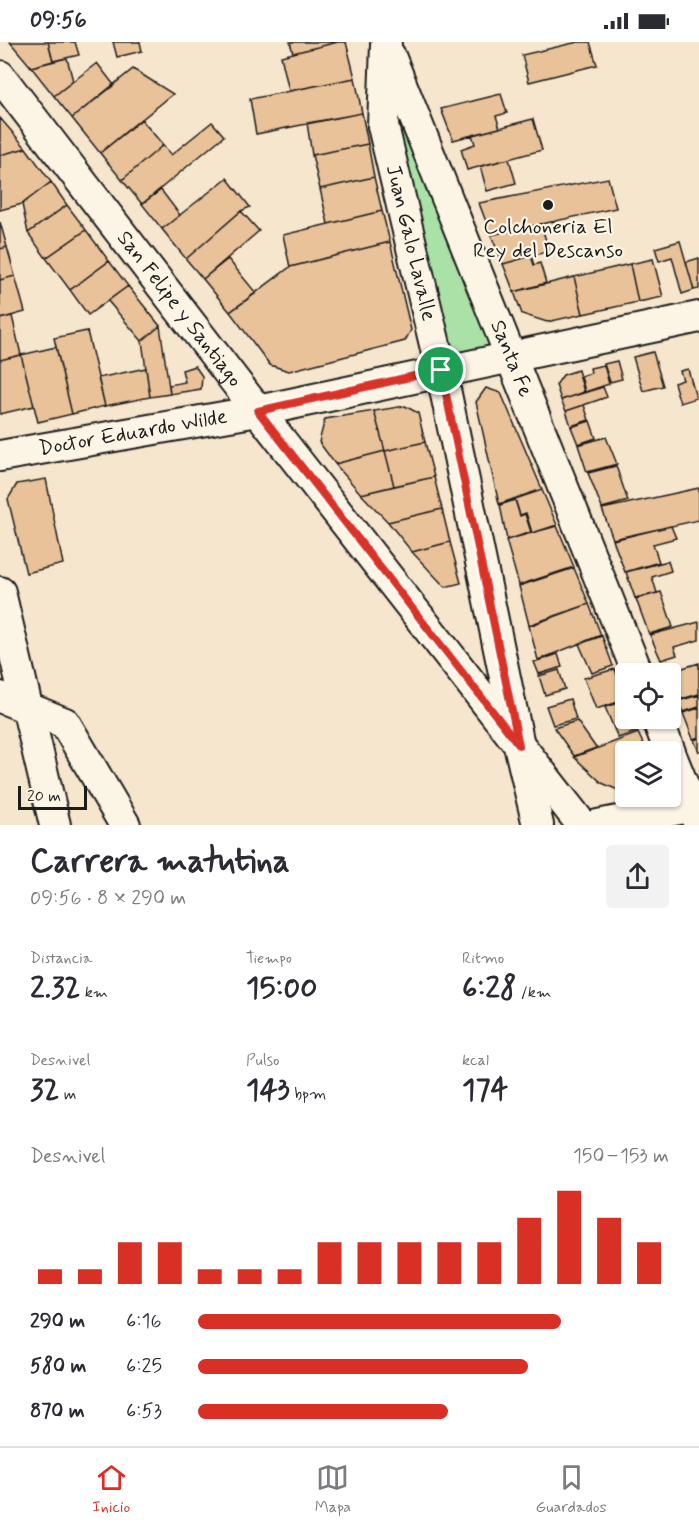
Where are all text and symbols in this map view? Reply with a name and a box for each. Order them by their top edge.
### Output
text: 09:56 [30,7,87,35]
street label: Juan Galo Lavalle [379,162,443,324]
marker: Colchoneria El Rey del Descanso [541,198,555,212]
place label: Colchoneria El Rey del Descanso [473,213,623,265]
street label: San Felipe y Santiago [110,225,249,393]
street label: Santa Fe [483,316,539,401]
pin [415,344,466,395]
icon: arrive [424,353,457,386]
street label: Doctor Eduardo Wilde [37,403,229,463]
map controls [615,663,681,807]
button: locate [615,663,681,729]
button: layers [615,741,681,807]
scale bar [18,783,87,810]
text: 20 m [27,786,61,807]
text: Carrera matutina [30,840,290,884]
button: share [606,845,669,908]
text: 09:56 · 8 × 290 m [30,885,186,912]
text: Distancia [30,948,92,969]
text: Tiempo [246,948,292,969]
text: Ritmo [462,948,504,969]
text: 2.32 [30,969,80,1008]
text: 15:00 [246,969,317,1008]
text: 6:28 [462,969,517,1008]
text: km [80,982,108,1003]
text: /km [517,982,551,1003]
text: Desnivel [30,1050,90,1071]
text: Pulso [246,1050,280,1071]
text: kcal [462,1050,489,1071]
text: 32 [30,1071,59,1110]
text: 143 [246,1071,290,1110]
text: 174 [462,1071,508,1110]
text: m [59,1084,76,1105]
text: bpm [290,1084,326,1105]
text: Desnivel [30,1143,105,1170]
text: 150–153 m [573,1143,669,1170]
text: 290 m [30,1308,85,1335]
text: 6:16 [126,1308,162,1335]
text: 580 m [30,1353,86,1380]
text: 6:25 [126,1353,162,1380]
text: 870 m [30,1398,85,1425]
text: 6:53 [126,1398,162,1425]
tab: Inicio [92,1461,130,1518]
tab: Mapa [315,1461,351,1518]
tab: Guardados [536,1461,607,1518]

